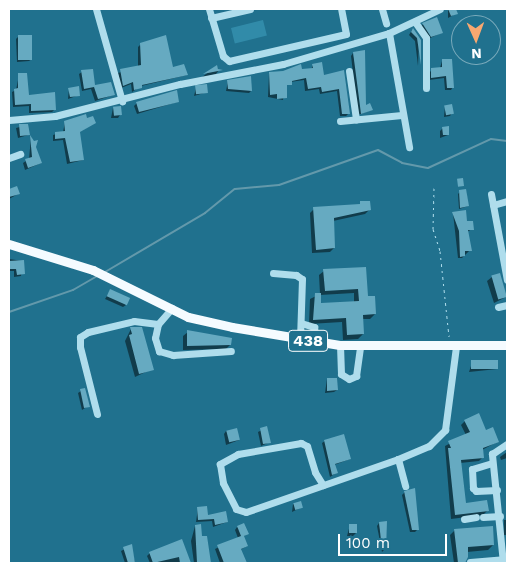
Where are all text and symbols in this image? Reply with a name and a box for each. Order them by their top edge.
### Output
north arrow [451,15,501,65]
text: N [471,46,482,62]
road number: 438 [288,328,328,354]
scale bar [341,524,450,556]
text: 100 m [346,534,390,552]

